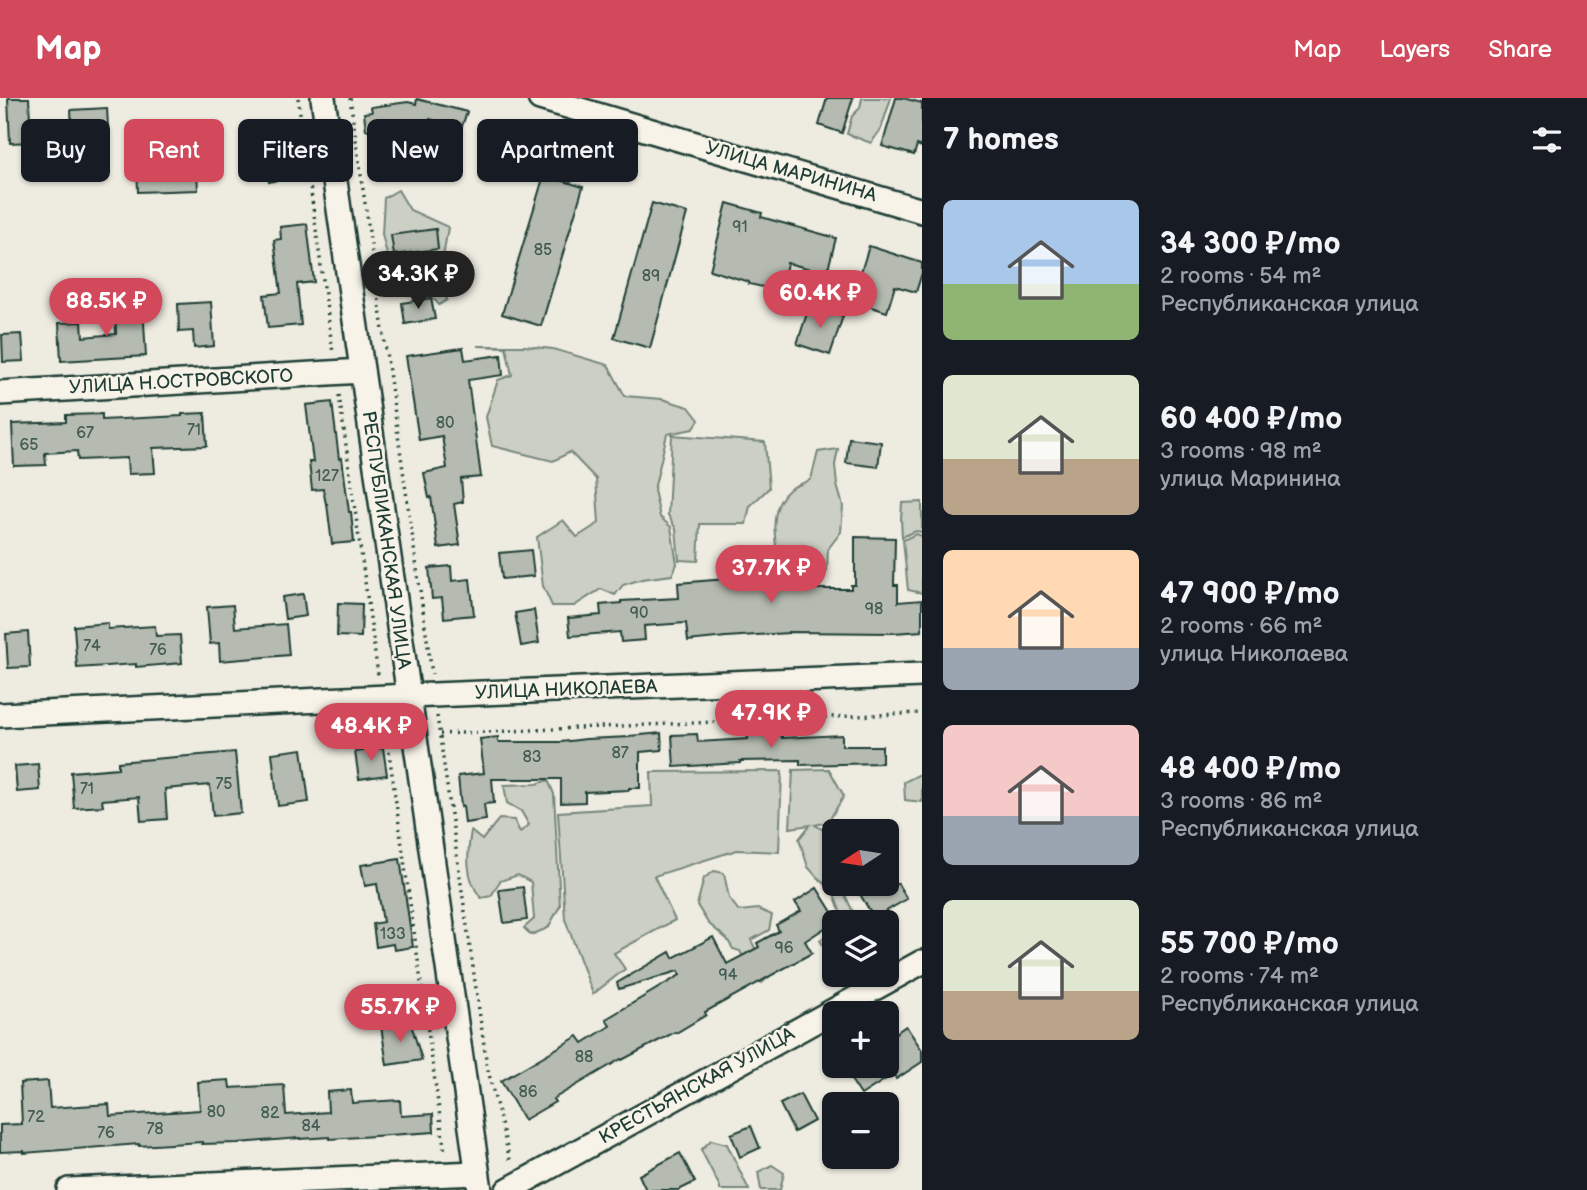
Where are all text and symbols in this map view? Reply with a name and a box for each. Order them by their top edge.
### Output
text: Map [35,29,101,69]
text: Map [1293,35,1341,64]
text: Layers [1379,35,1450,64]
text: Share [1488,35,1552,64]
chip: Buy [21,119,110,182]
chip: Rent [124,119,224,182]
chip: Filters [238,119,353,182]
chip: New [367,119,463,182]
chip: Apartment [477,119,638,182]
icon: filters [1528,121,1566,159]
text: 7 homes [943,122,1059,158]
street label: УЛИЦА МАРИНИНА [703,137,880,208]
house number: 91 [732,218,748,237]
text: 34 300 ₽/mo [1160,226,1340,262]
icon: home [999,228,1083,312]
house number: 85 [534,241,552,260]
pin: 34.3K ₽ [353,252,483,311]
text: 34.3K ₽ [378,260,458,288]
text: 2 rooms · 54 m² [1160,262,1322,290]
house number: 89 [642,267,660,286]
pin: 60.4K ₽ [755,271,885,330]
pin: 88.5K ₽ [41,278,171,338]
text: 60.4K ₽ [779,279,861,307]
text: 88.5K ₽ [65,287,147,315]
text: Республиканская улица [1160,290,1419,318]
street label: УЛИЦА Н.ОСТРОВСКОГО [68,365,294,399]
text: 60 400 ₽/mo [1160,401,1342,437]
icon: home [999,403,1083,487]
street label: РЕСПУБЛИКАНСКАЯ УЛИЦА [356,409,416,671]
house number: 80 [436,414,454,433]
house number: 71 [187,421,201,440]
house number: 67 [76,424,94,443]
house number: 65 [20,436,38,455]
text: 3 rooms · 98 m² [1160,437,1322,465]
text: улица Маринина [1160,465,1341,493]
house number: 127 [315,467,339,486]
pin: 37.7K ₽ [706,546,836,605]
text: 37.7K ₽ [731,554,811,582]
text: 47 900 ₽/mo [1160,576,1340,612]
icon: home [999,578,1083,662]
house number: 98 [865,600,883,619]
house number: 90 [630,604,648,623]
text: 2 rooms · 66 m² [1160,612,1322,640]
house number: 74 [83,637,101,656]
text: улица Николаева [1160,640,1348,668]
house number: 76 [149,641,167,660]
street label: УЛИЦА НИКОЛАЕВА [474,675,658,705]
pin: 47.9K ₽ [706,690,836,750]
text: 47.9K ₽ [731,699,811,727]
pin: 48.4K ₽ [306,704,436,763]
text: 48.4K ₽ [330,712,412,740]
house number: 87 [611,744,629,763]
house number: 83 [522,748,542,767]
text: 48 400 ₽/mo [1160,751,1341,787]
icon: home [999,753,1083,837]
house number: 75 [215,775,233,794]
house number: 71 [80,780,94,799]
text: 3 rooms · 86 m² [1160,787,1322,815]
text: Республиканская улица [1160,815,1419,843]
north arrow [822,819,900,896]
map controls [822,819,899,1169]
button: layers [822,910,899,987]
house number: 133 [380,925,406,944]
text: 55 700 ₽/mo [1160,926,1339,962]
icon: home [999,928,1083,1012]
house number: 96 [774,939,794,958]
text: 2 rooms · 74 m² [1160,962,1319,990]
house number: 94 [718,966,738,985]
pin: 55.7K ₽ [335,984,465,1044]
text: Республиканская улица [1160,990,1419,1018]
text: 55.7K ₽ [360,993,440,1021]
button: + [822,1001,899,1078]
street label: КРЕСТЬЯНСКАЯ УЛИЦА [595,1022,799,1149]
house number: 88 [575,1048,593,1067]
house number: 86 [518,1083,538,1102]
button: − [822,1092,899,1169]
house number: 80 [207,1103,225,1122]
house number: 82 [261,1104,280,1123]
house number: 72 [27,1108,45,1127]
house number: 84 [301,1117,321,1136]
house number: 78 [146,1120,164,1139]
house number: 76 [97,1124,115,1143]

